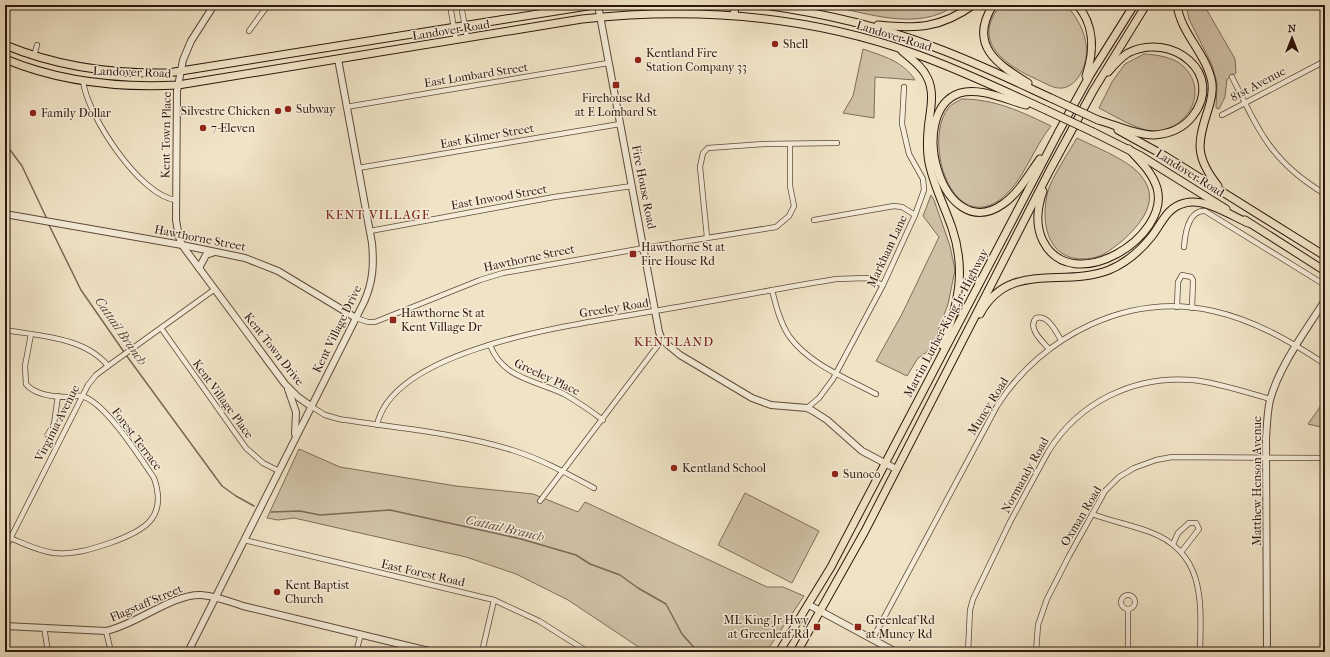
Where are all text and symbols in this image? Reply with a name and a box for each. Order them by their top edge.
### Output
street label: Landover Road [411,17,491,43]
street label: Landover Road [855,18,934,54]
north arrow [1272,18,1312,58]
text: N [1288,22,1297,35]
place label: Shell [783,37,809,51]
marker: Shell [770,39,780,49]
place label: Kentland Fire Station Company 33 [646,46,747,74]
marker: Kentland Fire Station Company 33 [633,55,643,65]
street label: East Lombard Street [423,60,530,90]
street label: Landover Road [93,64,172,80]
street label: 81st Avenue [1228,64,1288,104]
marker: Firehouse Rd at E Lombard St [611,80,621,90]
street label: Kent Town Place [158,91,174,179]
place label: Firehouse Rd at E Lombard St [575,91,658,119]
place label: Subway [296,102,336,116]
place label: Silvestre Chicken [181,104,270,118]
marker: Subway [283,104,293,114]
place label: Family Dollar [41,106,112,120]
marker: Silvestre Chicken [273,106,283,116]
marker: Family Dollar [28,108,38,118]
place label: 7-Eleven [211,121,255,135]
street label: East Kilmer Street [439,121,536,151]
marker: 7-Eleven [198,123,208,133]
street label: Fire House Road [629,144,659,231]
street label: Landover Road [1153,146,1227,200]
street label: East Inwood Street [450,182,549,212]
district label: KENT VILLAGE [325,207,431,222]
street label: Markham Lane [864,213,910,289]
street label: Hawthorne Street [153,222,248,254]
place label: Hawthorne St at Fire House Rd [641,240,726,268]
street label: Hawthorne Street [482,241,577,275]
street label: Martin Luther King Jr. Highway [901,246,991,400]
marker: Hawthorne St at Fire House Rd [628,249,638,259]
street label: Kent Village Drive [310,283,364,375]
water label: Cattail Branch [92,294,150,368]
street label: Greeley Road [578,296,650,320]
place label: Hawthorne St at Kent Village Dr [401,306,486,334]
street label: Kent Town Drive [241,310,307,388]
marker: Hawthorne St at Kent Village Dr [388,315,398,325]
district label: KENTLAND [634,334,714,349]
street label: Greeley Place [512,356,582,398]
street label: Kent Village Place [190,357,256,441]
street label: Muncy Road [965,374,1012,437]
street label: Virginia Avenue [31,382,82,464]
street label: Forest Terrace [109,405,165,473]
street label: Matthew Henson Avenue [1250,416,1264,546]
street label: Normandy Road [998,434,1052,515]
place label: Kentland School [682,461,767,475]
marker: Kentland School [669,463,679,473]
place label: Sunoco [843,467,880,481]
marker: Sunoco [830,469,840,479]
street label: Oxman Road [1058,483,1105,549]
water label: Cattail Branch [464,512,546,544]
street label: East Forest Road [380,557,467,590]
place label: Kent Baptist Church [285,578,350,606]
street label: Flagstaff Street [108,581,185,625]
marker: Kent Baptist Church [272,587,282,597]
place label: ML King Jr Hwy at Greenleaf Rd [723,613,810,641]
place label: Greenleaf Rd at Muncy Rd [866,613,935,641]
marker: ML King Jr Hwy at Greenleaf Rd [812,622,822,632]
marker: Greenleaf Rd at Muncy Rd [853,622,863,632]

